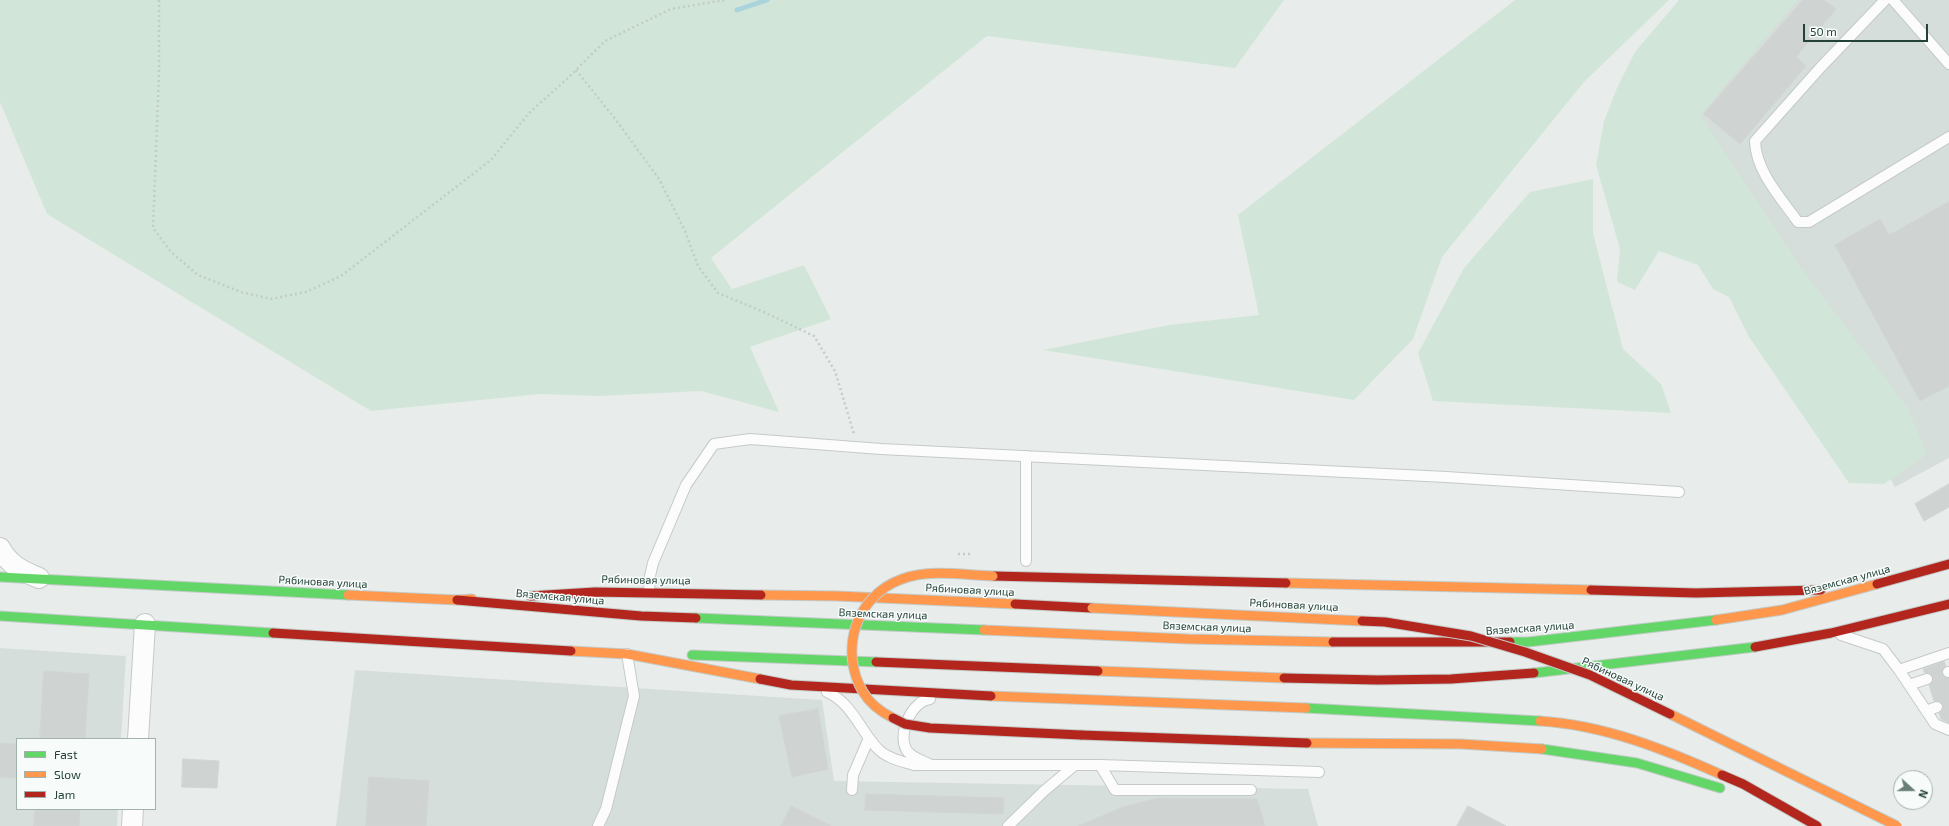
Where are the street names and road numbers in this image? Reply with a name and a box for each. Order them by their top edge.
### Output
street label: Вяземская улица [1802,562,1892,598]
street label: Рябиновая улица [278,573,368,591]
street label: Рябиновая улица [601,573,691,587]
street label: Рябиновая улица [925,581,1015,599]
street label: Вяземская улица [515,587,605,607]
street label: Рябиновая улица [1249,596,1339,614]
street label: Вяземская улица [838,606,928,622]
street label: Вяземская улица [1485,618,1575,638]
street label: Вяземская улица [1162,619,1252,635]
street label: Рябиновая улица [1580,654,1666,704]

